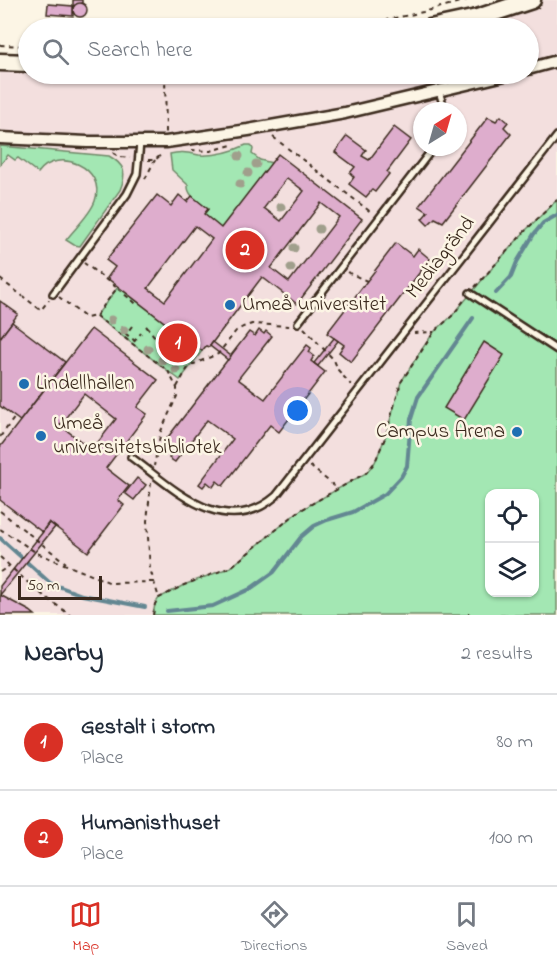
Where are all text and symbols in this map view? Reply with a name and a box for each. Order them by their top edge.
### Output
search box [18,18,539,84]
icon: search [39,35,72,68]
text: Search here [87,35,192,67]
north arrow [413,102,467,156]
street label: Mediagränd [399,210,485,307]
pin: 2 [226,228,264,272]
place label: Umeå universitet [242,290,386,320]
marker: Umeå universitet [223,298,237,312]
pin: 1 [158,320,198,366]
place label: Lindellhallen [36,369,134,399]
marker: Lindellhallen [17,377,31,391]
your location [283,396,312,425]
place label: Umeå universitetsbibliotek [53,409,222,463]
place label: Campus Arena [376,417,505,447]
marker: Campus Arena [510,425,524,439]
marker: Umeå universitetsbibliotek [34,429,48,443]
map controls [485,489,539,597]
button: locate [485,489,539,543]
button: layers [485,543,539,597]
scale bar [18,573,102,600]
text: 50 m [27,574,59,598]
text: Nearby [24,635,103,673]
text: 2 results [461,640,533,669]
text: Gestalt i storm [81,712,215,744]
text: 1 [40,728,47,757]
text: 80 m [496,728,533,757]
text: Place [81,744,123,773]
text: Humanisthuset [81,808,220,840]
text: 2 [39,824,48,853]
text: 100 m [489,824,533,853]
text: Place [81,840,123,869]
tab: Map [69,898,102,958]
tab: Directions [241,898,307,958]
tab: Saved [446,898,488,958]

